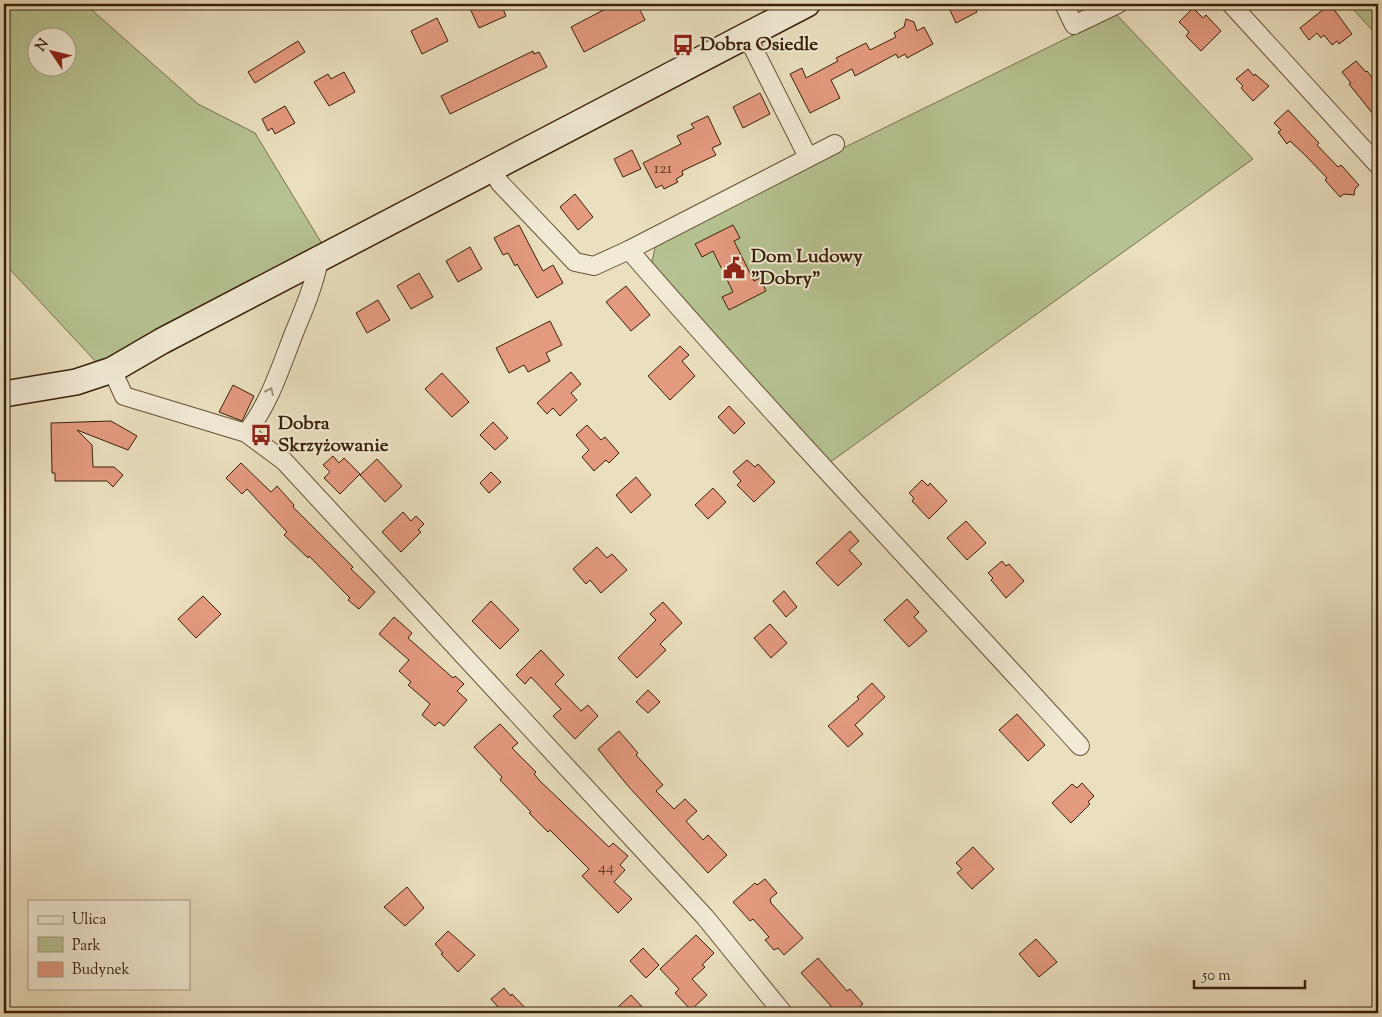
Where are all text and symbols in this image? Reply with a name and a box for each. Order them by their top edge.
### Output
north arrow [28,28,78,78]
bus stop icon: Dobra Osiedle [670,32,696,58]
place label: Dobra Osiedle [700,32,818,59]
text: N [32,35,54,56]
house number: 121 [654,158,673,181]
place label: Dom Ludowy "Dobry" [751,244,863,293]
public building icon: Dom Ludowy "Dobry" [721,255,747,281]
one-way arrow [264,387,274,396]
place label: Dobra Skrzyżowanie [278,411,389,460]
bus stop icon: Dobra Skrzyżowanie [248,422,274,448]
house number: 44 [598,857,614,880]
legend [28,900,190,990]
text: Ulica [72,910,106,931]
text: Park [72,936,101,957]
scale bar [1194,957,1306,989]
text: Budynek [72,960,130,981]
text: 50 m [1201,966,1231,987]

